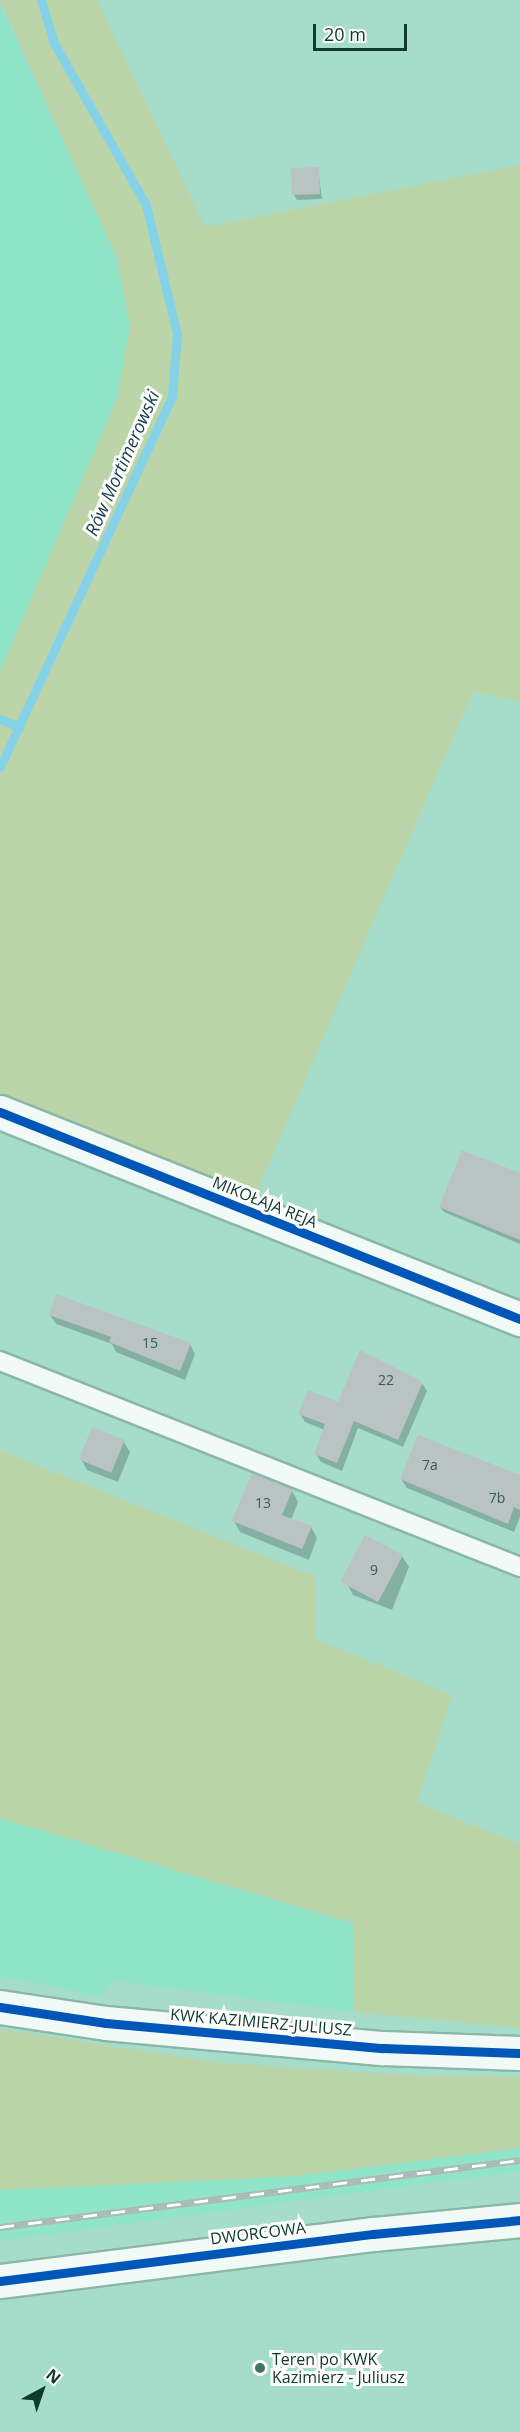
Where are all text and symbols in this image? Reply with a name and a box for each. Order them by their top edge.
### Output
scale bar [316,12,410,50]
text: 20 m [324,22,366,46]
water label: Rów Mortimerowski [80,387,164,539]
street label: MIKOŁAJA REJA [210,1172,320,1232]
house number: 15 [142,1335,158,1351]
house number: 22 [378,1372,394,1388]
house number: 7a [422,1457,438,1473]
house number: 7b [489,1490,505,1506]
house number: 13 [255,1495,271,1511]
house number: 9 [370,1562,378,1578]
street label: KWK KAZIMIERZ-JULIUSZ [169,2004,353,2040]
street label: DWORCOWA [209,2218,307,2248]
place label: Teren po KWK Kazimierz - Juliusz [272,2349,405,2387]
north arrow [12,2360,72,2420]
marker: Teren po KWK Kazimierz - Juliusz [253,2361,267,2375]
text: N [42,2364,66,2389]

